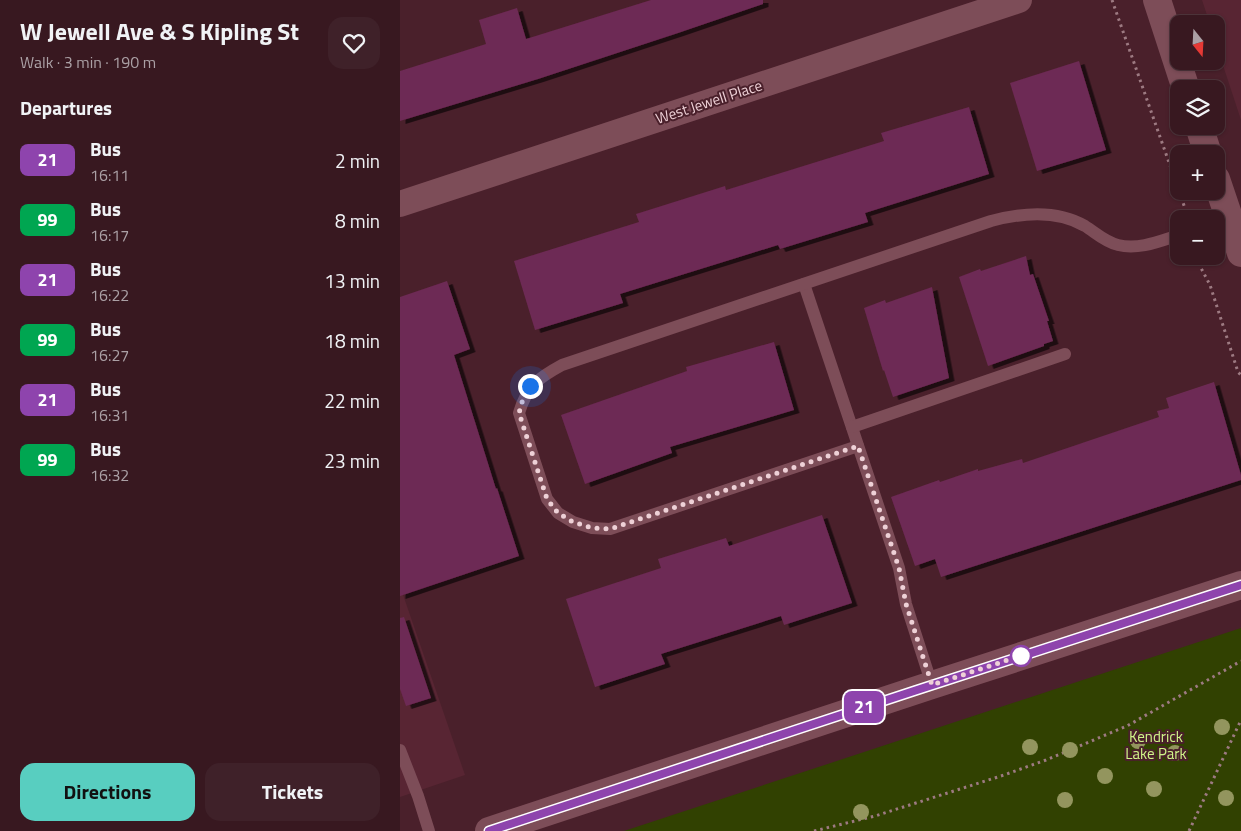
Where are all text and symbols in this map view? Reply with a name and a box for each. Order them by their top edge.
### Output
text: W Jewell Ave & S Kipling St [20,13,299,49]
north arrow [1170,15,1225,70]
map controls [1170,15,1225,265]
button: heart [328,17,380,69]
text: Walk · 3 min · 190 m [20,50,156,74]
street label: West Jewell Place [653,73,765,130]
button: layers [1170,80,1225,135]
text: Departures [20,93,112,122]
text: Bus [90,134,121,163]
button: + [1170,145,1225,200]
text: 21 [37,146,58,173]
text: 2 min [335,146,380,175]
text: 16:11 [90,163,129,187]
text: Bus [90,194,121,223]
text: 99 [37,206,58,233]
text: 8 min [335,206,380,235]
button: − [1170,210,1225,265]
text: 16:17 [90,223,129,247]
text: Bus [90,254,121,283]
text: 21 [37,266,58,293]
text: 13 min [324,266,380,295]
text: 16:22 [90,283,129,307]
text: Bus [90,314,121,343]
text: 99 [37,326,58,353]
text: 18 min [324,326,380,355]
text: 16:27 [90,343,129,367]
text: Bus [90,374,121,403]
your location [518,374,543,399]
text: 21 [37,386,58,413]
text: 22 min [324,386,380,415]
text: 16:31 [90,403,129,427]
text: Bus [90,434,121,463]
text: 99 [37,446,58,473]
text: 23 min [324,446,380,475]
text: 16:32 [90,463,129,487]
unlabelled marker [1010,645,1032,667]
line badge: 21 [842,691,886,723]
text: 21 [854,693,874,720]
park label: Kendrick Lake Park [1125,725,1187,765]
button: Directions [20,763,195,821]
button: Tickets [205,763,380,821]

